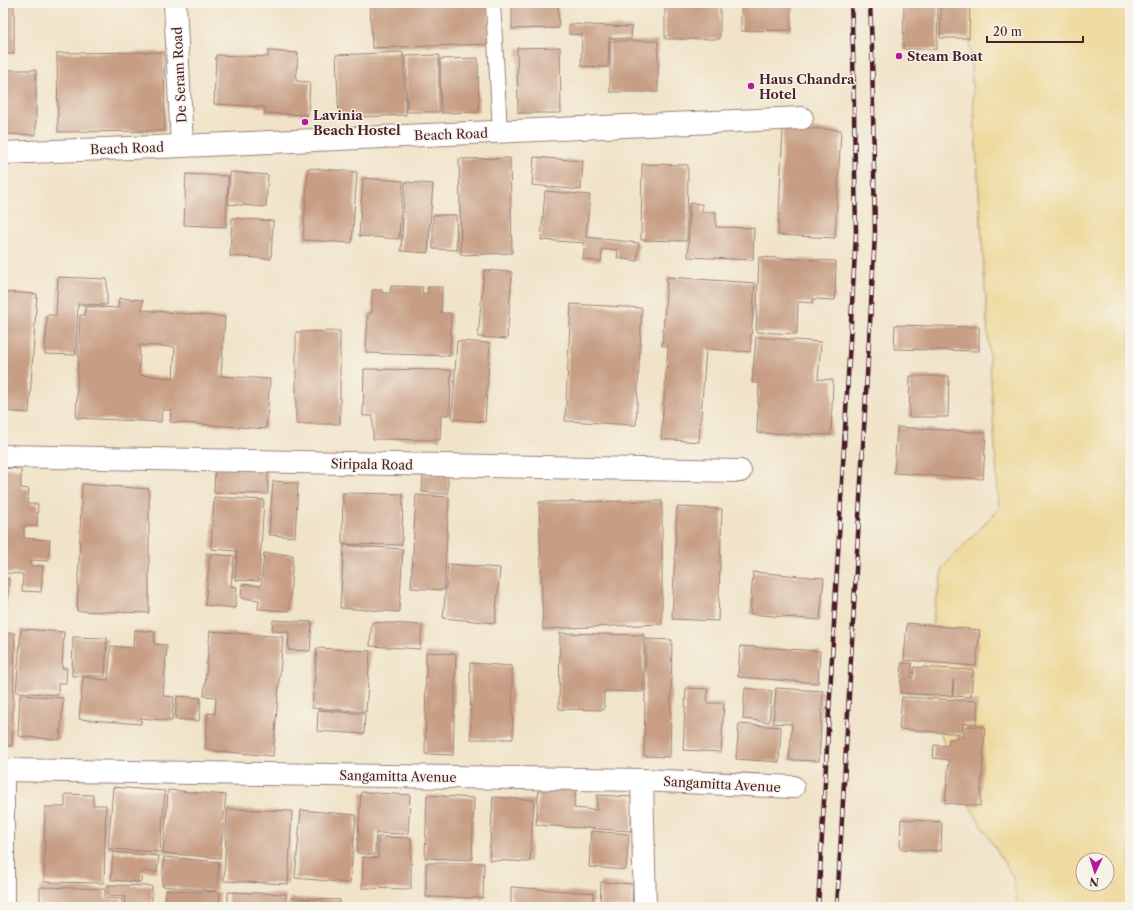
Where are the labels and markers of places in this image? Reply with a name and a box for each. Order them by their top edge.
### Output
place label: Steam Boat [907,48,984,64]
marker: Steam Boat [894,51,904,61]
place label: Haus Chandra Hotel [759,71,855,102]
marker: Haus Chandra Hotel [746,81,756,91]
place label: Lavinia Beach Hostel [313,107,401,138]
marker: Lavinia Beach Hostel [300,117,310,127]

